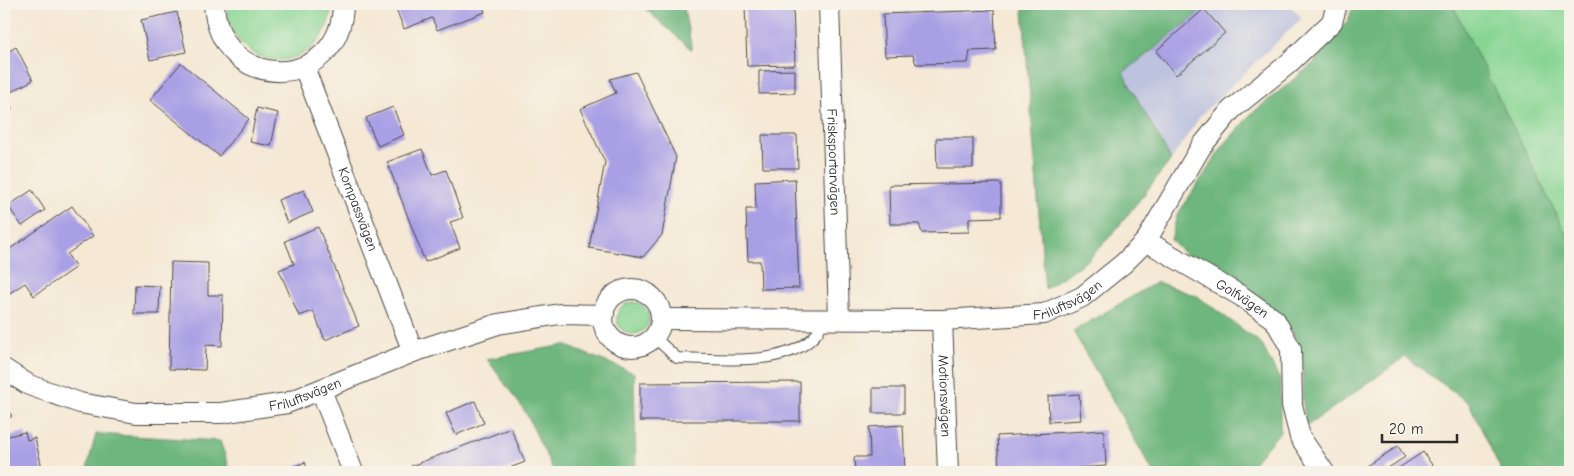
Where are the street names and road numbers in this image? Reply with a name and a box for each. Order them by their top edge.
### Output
street label: Frisksportarvägen [824,108,844,216]
street label: Kompassvägen [335,165,382,253]
street label: Golfvägen [1213,275,1272,321]
street label: Friluftsvägen [1032,276,1105,323]
street label: Motionsvägen [935,355,955,437]
street label: Friluftsvägen [268,374,343,414]

